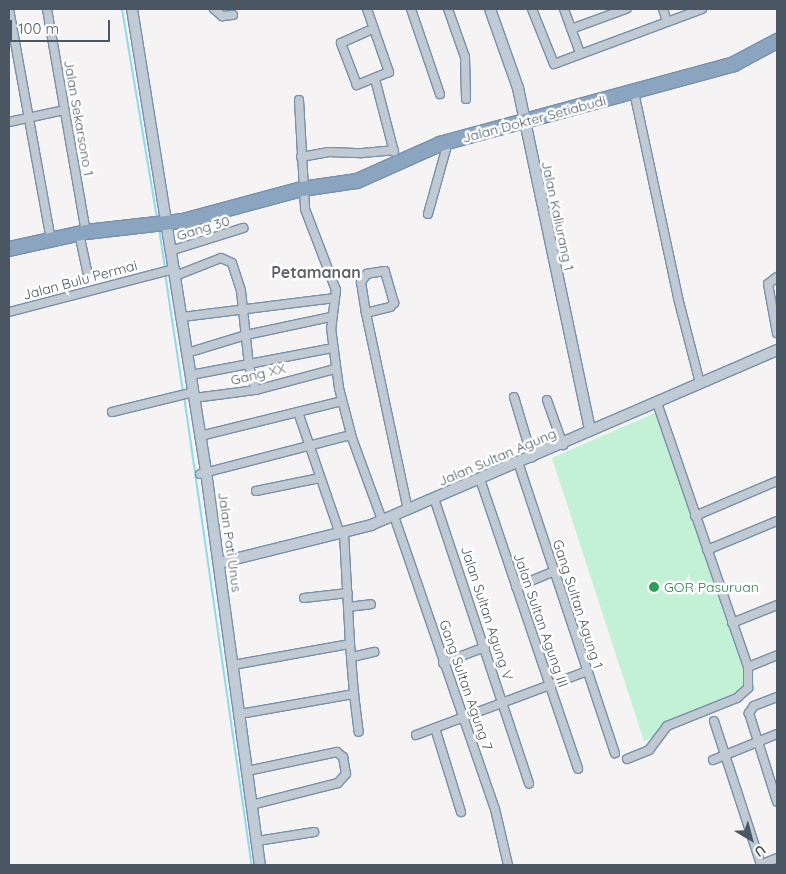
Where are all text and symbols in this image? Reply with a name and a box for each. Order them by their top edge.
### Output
scale bar [12,10,112,42]
text: 100 m [18,19,59,38]
street label: Jalan Sekarsono 1 [61,59,97,177]
street label: Jalan Dokter Setiabudi [460,92,608,146]
street label: Jalan Kaliurang 1 [538,160,578,272]
street label: Gang 30 [174,212,232,244]
street label: Jalan Bulu Permai [21,257,139,303]
district label: Petamanan [271,262,361,282]
street label: Gang XX [229,360,287,388]
street label: Jalan Sultan Agung [435,425,559,489]
street label: Jalan Pati Unus [215,491,245,593]
street label: Gang Sultan Agung 1 [549,537,607,671]
street label: Jalan Sultan Agung V [457,544,517,682]
street label: Jalan Sultan Agung III [510,551,572,689]
place label: GOR Pasuruan [664,579,759,595]
marker: GOR Pasuruan [648,581,660,593]
street label: Gang Sultan Agung 7 [436,618,496,752]
north arrow [726,814,776,864]
text: U [751,841,769,861]

